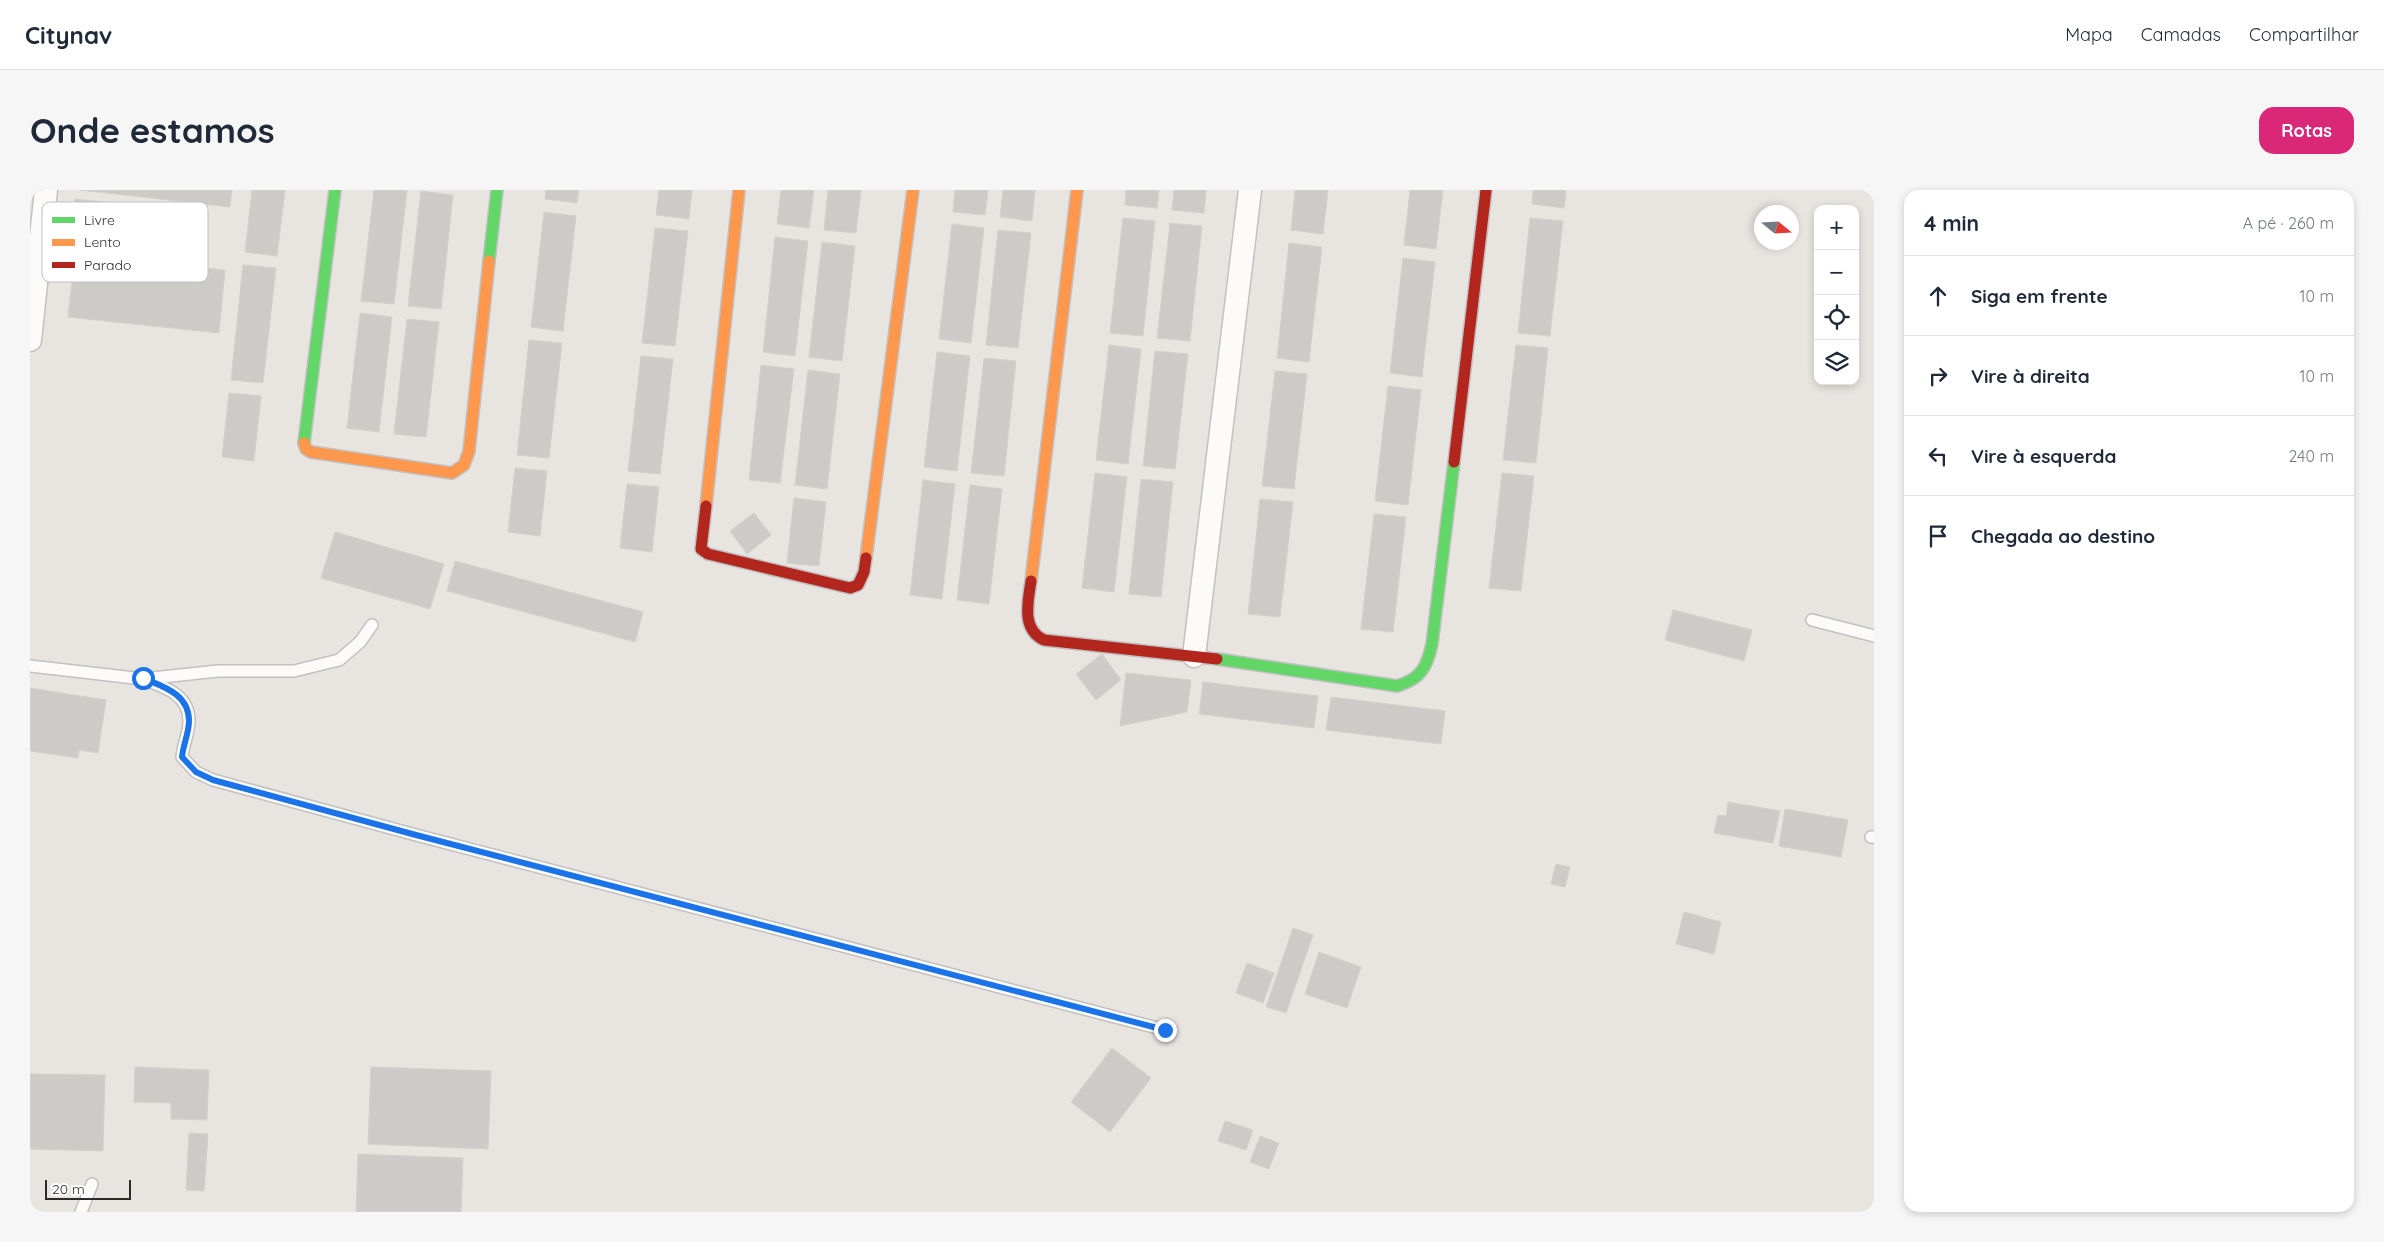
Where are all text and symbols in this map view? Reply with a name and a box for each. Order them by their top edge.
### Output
text: Citynav [25,20,112,50]
text: Mapa [2065,23,2113,46]
text: Camadas [2141,23,2221,46]
text: Compartilhar [2249,23,2359,46]
button: Rotas [2259,107,2354,154]
text: Onde estamos [30,108,275,152]
legend [42,202,208,282]
north arrow [1754,205,1799,250]
map controls [1814,205,1859,385]
button: + [1814,205,1859,250]
text: 4 min [1924,210,1979,236]
text: Livre [84,211,115,229]
text: A pé · 260 m [2243,213,2334,233]
text: Lento [84,233,121,251]
button: − [1814,250,1859,295]
text: Parado [84,256,131,274]
icon: ahead [1924,282,1952,310]
text: Siga em frente [1971,284,2108,308]
text: 10 m [2300,286,2334,306]
button: locate [1814,295,1859,340]
button: layers [1814,340,1859,385]
icon: right [1924,362,1952,390]
text: Vire à direita [1971,364,2090,388]
text: 10 m [2300,366,2334,386]
icon: left [1924,442,1952,470]
text: Vire à esquerda [1971,444,2116,468]
text: 240 m [2288,446,2334,466]
icon: arrive [1924,522,1952,550]
text: Chegada ao destino [1971,524,2155,548]
route start [132,667,155,690]
route end [1154,1019,1177,1042]
scale bar [45,1177,131,1200]
text: 20 m [52,1180,85,1198]

